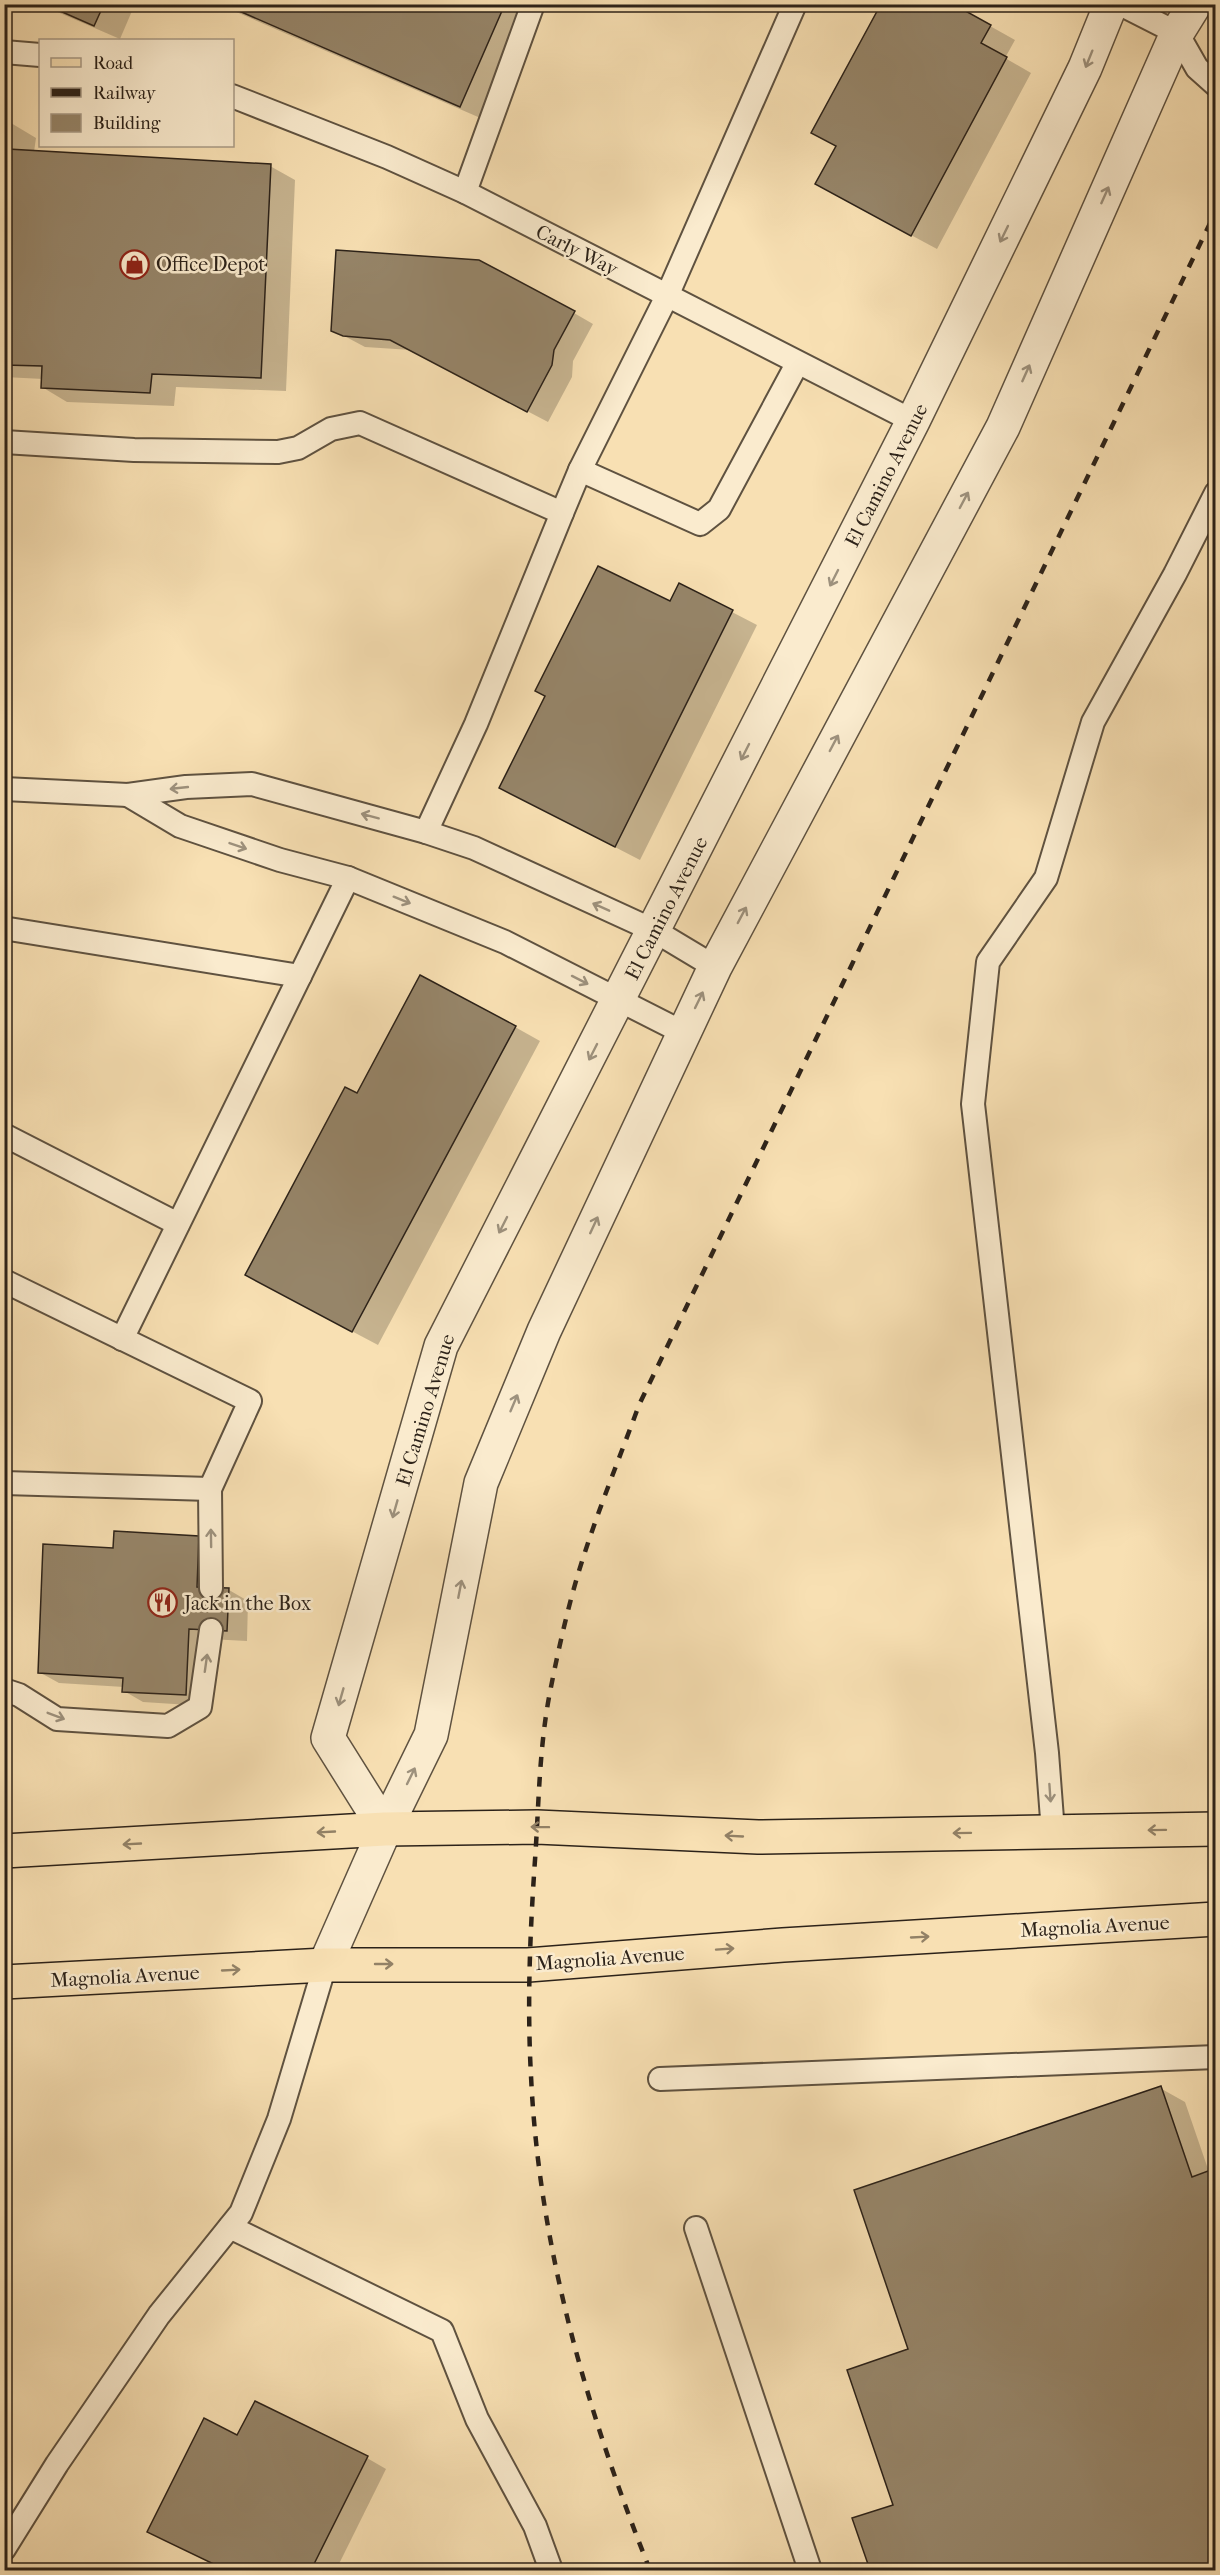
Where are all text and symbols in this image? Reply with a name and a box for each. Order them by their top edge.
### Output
legend [39,39,234,147]
one-way arrow [1083,49,1094,67]
text: Road [93,53,133,74]
text: Railway [93,83,157,104]
text: Building [93,113,161,134]
one-way arrow [1101,186,1112,204]
street label: Carly Way [532,220,623,282]
one-way arrow [998,225,1010,243]
shop icon: Office Depot [119,248,151,280]
place label: Office Depot [156,253,266,276]
one-way arrow [1021,365,1033,383]
street label: El Camino Avenue [840,400,933,551]
one-way arrow [959,491,970,509]
one-way arrow [827,569,839,587]
one-way arrow [828,735,840,752]
one-way arrow [739,743,751,761]
one-way arrow [170,783,190,794]
one-way arrow [361,810,380,822]
street label: El Camino Avenue [620,833,713,984]
one-way arrow [228,841,247,852]
one-way arrow [393,895,411,906]
one-way arrow [593,901,611,912]
one-way arrow [736,907,748,924]
one-way arrow [571,974,588,986]
one-way arrow [693,991,705,1009]
one-way arrow [587,1043,598,1061]
one-way arrow [497,1216,508,1234]
one-way arrow [588,1216,600,1234]
street label: El Camino Avenue [391,1331,460,1489]
one-way arrow [509,1394,520,1413]
one-way arrow [389,1499,400,1518]
one-way arrow [205,1529,217,1549]
one-way arrow [455,1580,466,1599]
restaurant icon: Jack in the Box [147,1587,179,1619]
place label: Jack in the Box [182,1592,312,1615]
one-way arrow [201,1653,212,1673]
one-way arrow [335,1687,346,1706]
one-way arrow [47,1711,65,1722]
one-way arrow [405,1768,417,1786]
one-way arrow [1045,1782,1056,1802]
one-way arrow [530,1821,550,1833]
one-way arrow [1148,1824,1168,1836]
one-way arrow [317,1827,337,1838]
one-way arrow [953,1828,973,1839]
one-way arrow [725,1831,745,1842]
one-way arrow [122,1838,142,1849]
street label: Magnolia Avenue [1020,1911,1170,1942]
one-way arrow [909,1931,929,1942]
street label: Magnolia Avenue [535,1942,685,1975]
one-way arrow [715,1944,735,1955]
one-way arrow [373,1959,393,1970]
street label: Magnolia Avenue [50,1961,200,1992]
one-way arrow [220,1964,240,1975]

